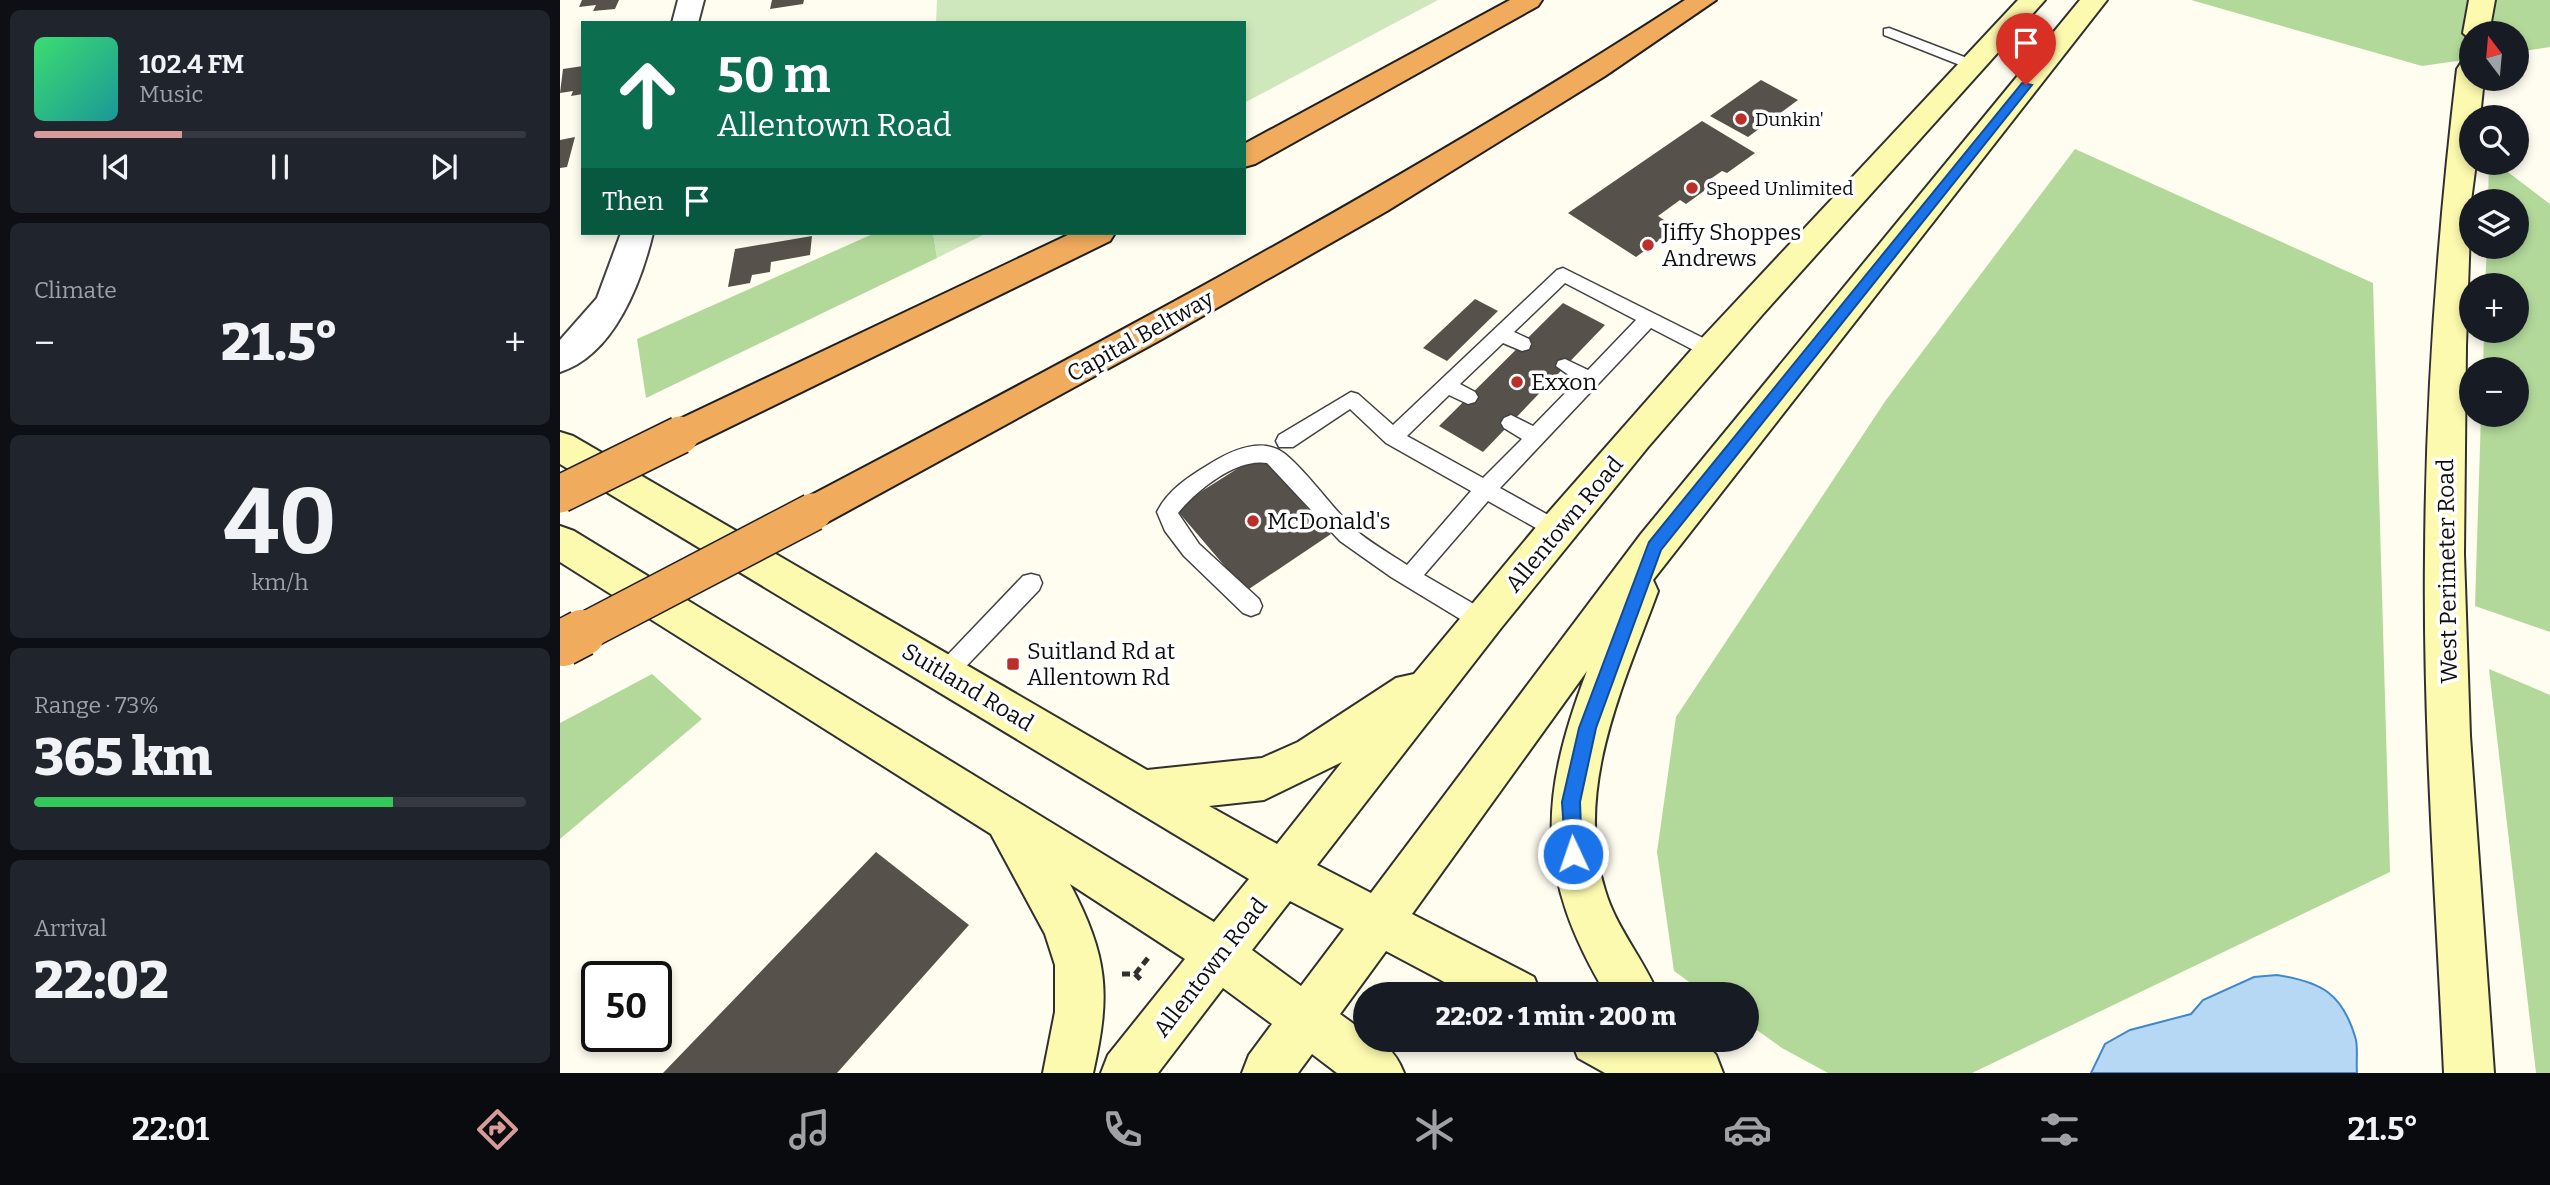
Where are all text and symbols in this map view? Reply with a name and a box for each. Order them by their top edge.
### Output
pin [1996,13,2056,85]
north arrow [2459,21,2529,91]
map controls [2459,21,2529,427]
icon: arrive [2007,24,2045,62]
text: 50 m [717,46,830,105]
text: 102.4 FM [139,49,244,80]
icon: ahead [602,49,693,140]
text: Music [139,80,203,108]
button: search [2459,105,2529,175]
text: Allentown Road [717,106,952,144]
place label: Dunkin' [1755,108,1824,131]
marker: Dunkin' [1733,111,1749,127]
icon: previous [97,148,135,186]
icon: pause [261,148,299,186]
icon: next [425,148,463,186]
place label: Speed Unlimited [1706,177,1853,200]
marker: Speed Unlimited [1684,180,1700,196]
icon: arrive [678,182,716,220]
text: Then [602,186,664,217]
button: layers [2459,189,2529,259]
place label: Jiffy Shoppes Andrews [1661,218,1801,272]
marker: Jiffy Shoppes Andrews [1640,237,1656,253]
button: + [2459,273,2529,343]
text: Climate [34,276,117,304]
street label: Capital Beltway [1062,284,1219,388]
text: 21.5° [221,311,338,374]
text: − [34,320,55,366]
text: + [504,320,526,366]
button: − [2459,357,2529,427]
place label: Exxon [1531,368,1597,396]
marker: Exxon [1509,374,1525,390]
street label: Allentown Road [1499,450,1629,598]
street label: West Perimeter Road [2431,458,2463,684]
text: 40 [223,468,337,577]
place label: McDonald's [1267,507,1391,535]
marker: McDonald's [1245,513,1261,529]
text: km/h [252,568,308,596]
street label: Suitland Road [897,637,1039,737]
place label: Suitland Rd at Allentown Rd [1027,637,1175,691]
marker: Suitland Rd at Allentown Rd [1005,656,1021,672]
text: Range · 73% [34,691,159,719]
text: 365 km [34,726,212,789]
position arrow [1536,817,1610,891]
street label: Allentown Road [1147,892,1273,1042]
text: Arrival [34,914,107,942]
text: 22:02 [34,949,169,1012]
speed limit sign: 50 [581,961,672,1052]
text: 22:02 · 1 min · 200 m [1436,1001,1676,1032]
icon: directions [473,1105,522,1154]
icon: music [785,1105,834,1154]
icon: phone [1098,1105,1147,1154]
icon: climate [1410,1105,1459,1154]
icon: car [1723,1105,1772,1154]
icon: filters [2035,1105,2084,1154]
text: 22:01 [132,1110,209,1148]
text: 21.5° [2347,1110,2418,1148]

